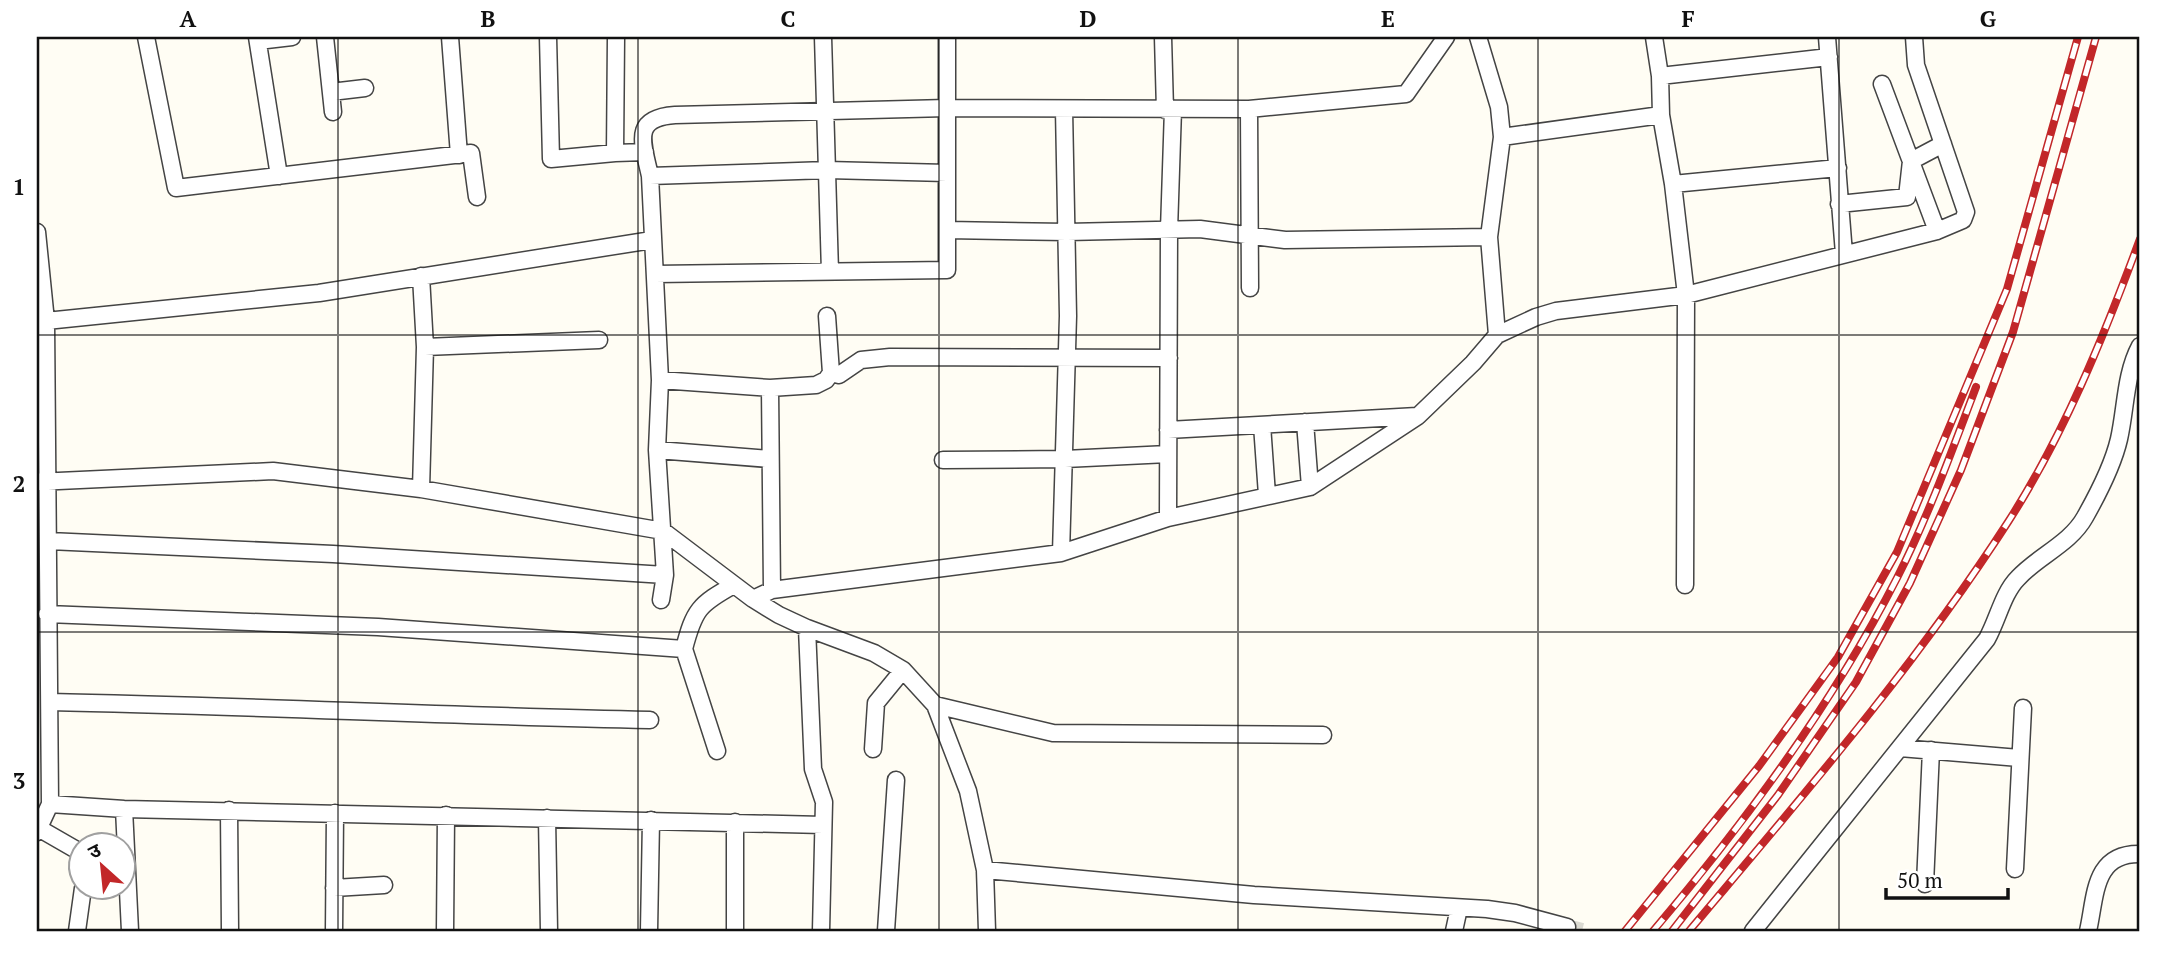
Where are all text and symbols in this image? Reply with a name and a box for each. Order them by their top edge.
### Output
text: A [180,3,197,34]
text: B [481,3,496,34]
text: C [781,3,796,34]
text: D [1080,3,1097,34]
text: E [1381,3,1395,34]
text: F [1681,3,1695,34]
text: G [1980,3,1997,34]
text: 1 [13,171,26,202]
text: 2 [13,468,26,499]
text: 3 [13,765,26,796]
north arrow [66,832,136,902]
text: उ [83,836,105,864]
scale bar [1886,856,2009,900]
text: 50 m [1897,866,1943,894]

